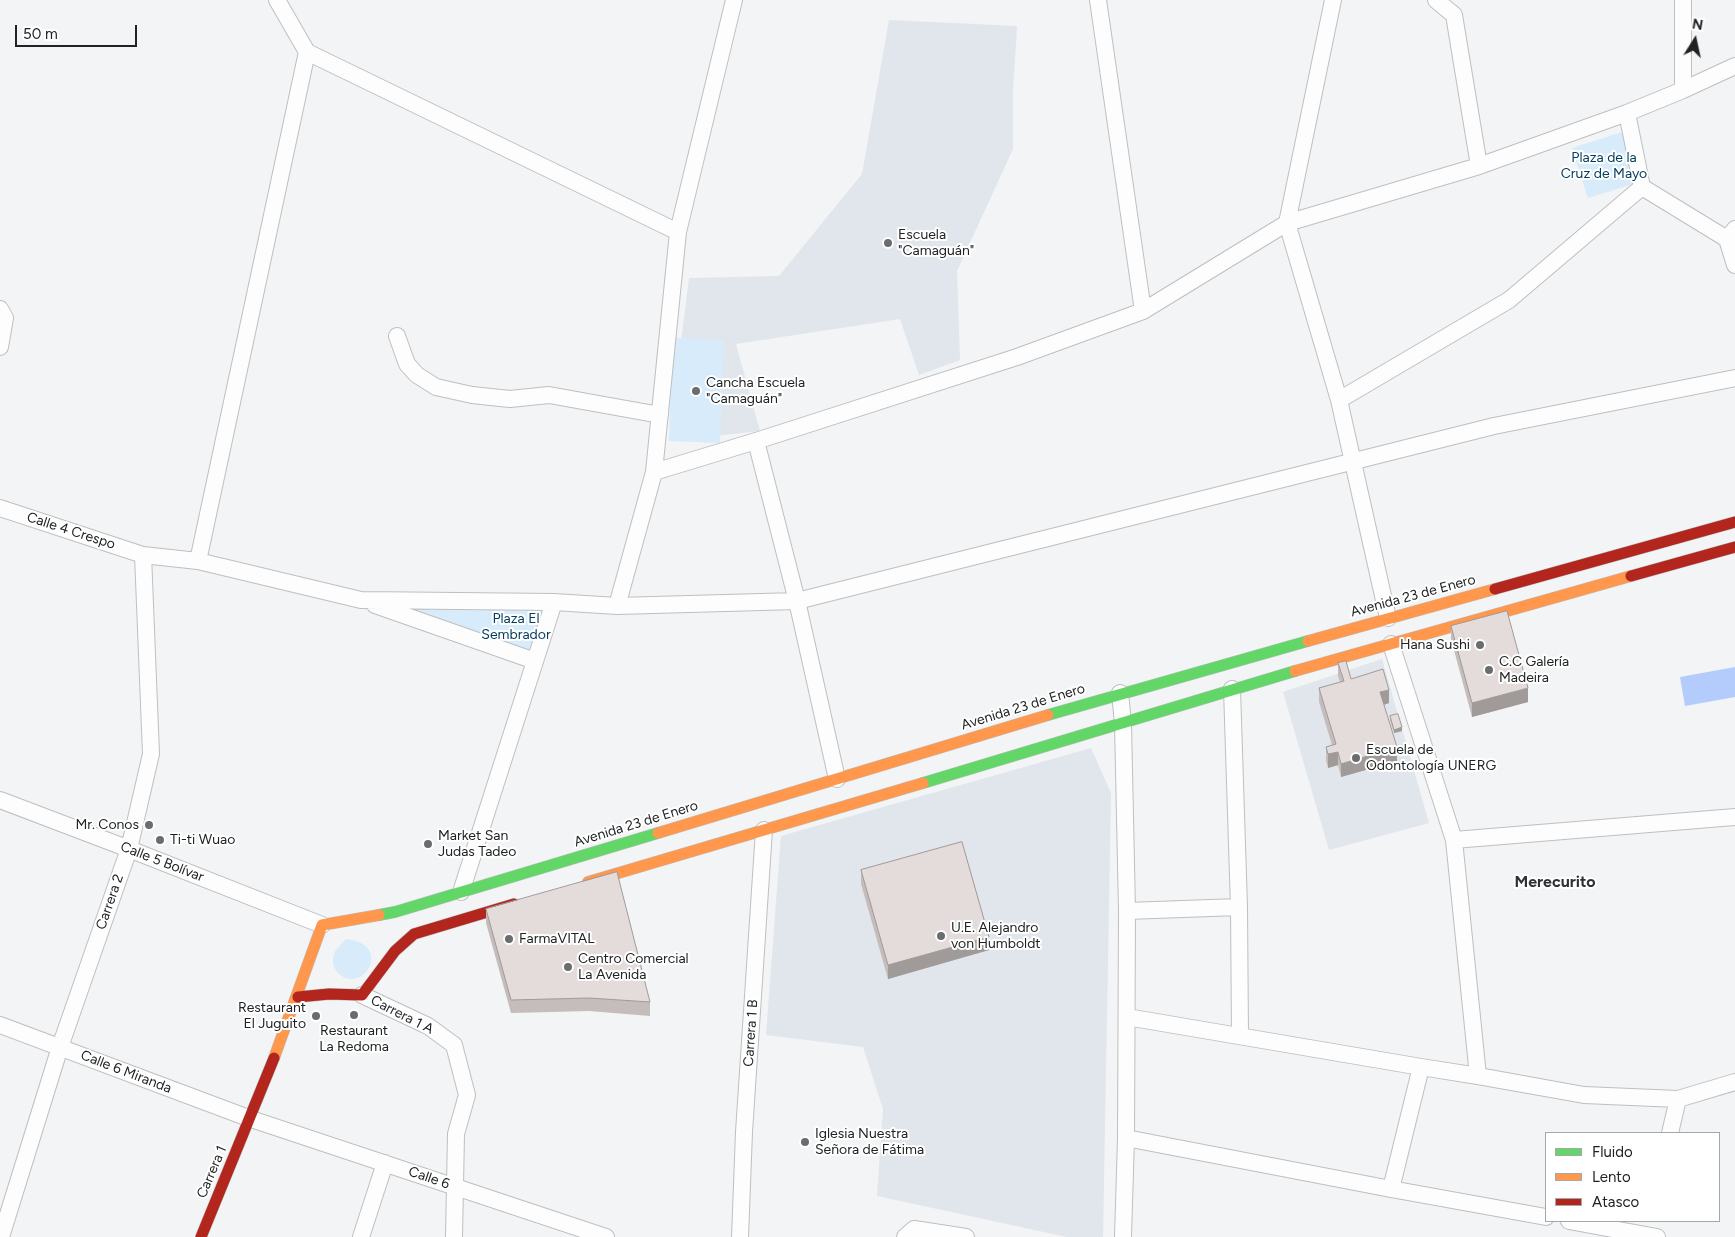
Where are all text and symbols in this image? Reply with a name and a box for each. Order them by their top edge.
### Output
scale bar [18,15,140,47]
north arrow [1670,15,1720,65]
text: N [1691,15,1704,34]
text: 50 m [23,25,58,43]
park label: Plaza de la Cruz de Mayo [1561,150,1647,182]
place label: Escuela "Camaguán" [898,227,974,260]
marker: Escuela "Camaguán" [882,237,894,249]
place label: Cancha Escuela "Camaguán" [706,375,805,408]
marker: Cancha Escuela "Camaguán" [690,385,702,397]
street label: Calle 4 Crespo [25,509,117,553]
street label: Avenida 23 de Enero [1349,571,1477,621]
park label: Plaza El Sembrador [481,611,551,644]
place label: Hana Sushi [1400,637,1470,653]
marker: Hana Sushi [1474,639,1486,651]
place label: C.C Galería Madeira [1499,654,1569,686]
marker: C.C Galería Madeira [1483,664,1495,676]
street label: Avenida 23 de Enero [959,680,1087,734]
place label: Escuela de Odontología UNERG [1366,742,1496,774]
marker: Escuela de Odontología UNERG [1350,752,1362,764]
street label: Avenida 23 de Enero [572,797,700,851]
place label: Mr. Conos [75,817,139,833]
marker: Mr. Conos [143,819,155,831]
place label: Market San Judas Tadeo [438,828,516,860]
place label: Ti-ti Wuao [170,832,235,848]
marker: Ti-ti Wuao [154,834,166,846]
street label: Calle 5 Bolívar [118,838,206,886]
marker: Market San Judas Tadeo [422,838,434,850]
street label: Carrera 2 [93,872,127,932]
district label: Merecurito [1514,872,1596,892]
place label: U.E. Alejandro von Humboldt [951,920,1041,952]
marker: U.E. Alejandro von Humboldt [935,930,947,942]
place label: FarmaVITAL [519,931,594,947]
marker: FarmaVITAL [503,933,515,945]
place label: Centro Comercial La Avenida [578,951,689,984]
marker: Centro Comercial La Avenida [562,961,574,973]
street label: Carrera 1 A [368,992,436,1038]
street label: Carrera 1 B [740,999,762,1067]
place label: Restaurant El Juguito [238,1000,306,1032]
marker: Restaurant La Redoma [348,1009,360,1021]
marker: Restaurant El Juguito [310,1010,322,1022]
place label: Restaurant La Redoma [319,1023,389,1056]
street label: Calle 6 Miranda [78,1047,174,1097]
place label: Iglesia Nuestra Señora de Fátima [815,1126,924,1158]
legend [1545,1132,1720,1222]
marker: Iglesia Nuestra Señora de Fátima [799,1136,811,1148]
street label: Carrera 1 [193,1143,231,1201]
text: Fluido [1592,1143,1633,1161]
street label: Calle 6 [406,1163,452,1193]
text: Lento [1592,1168,1631,1186]
text: Atasco [1592,1193,1639,1211]

